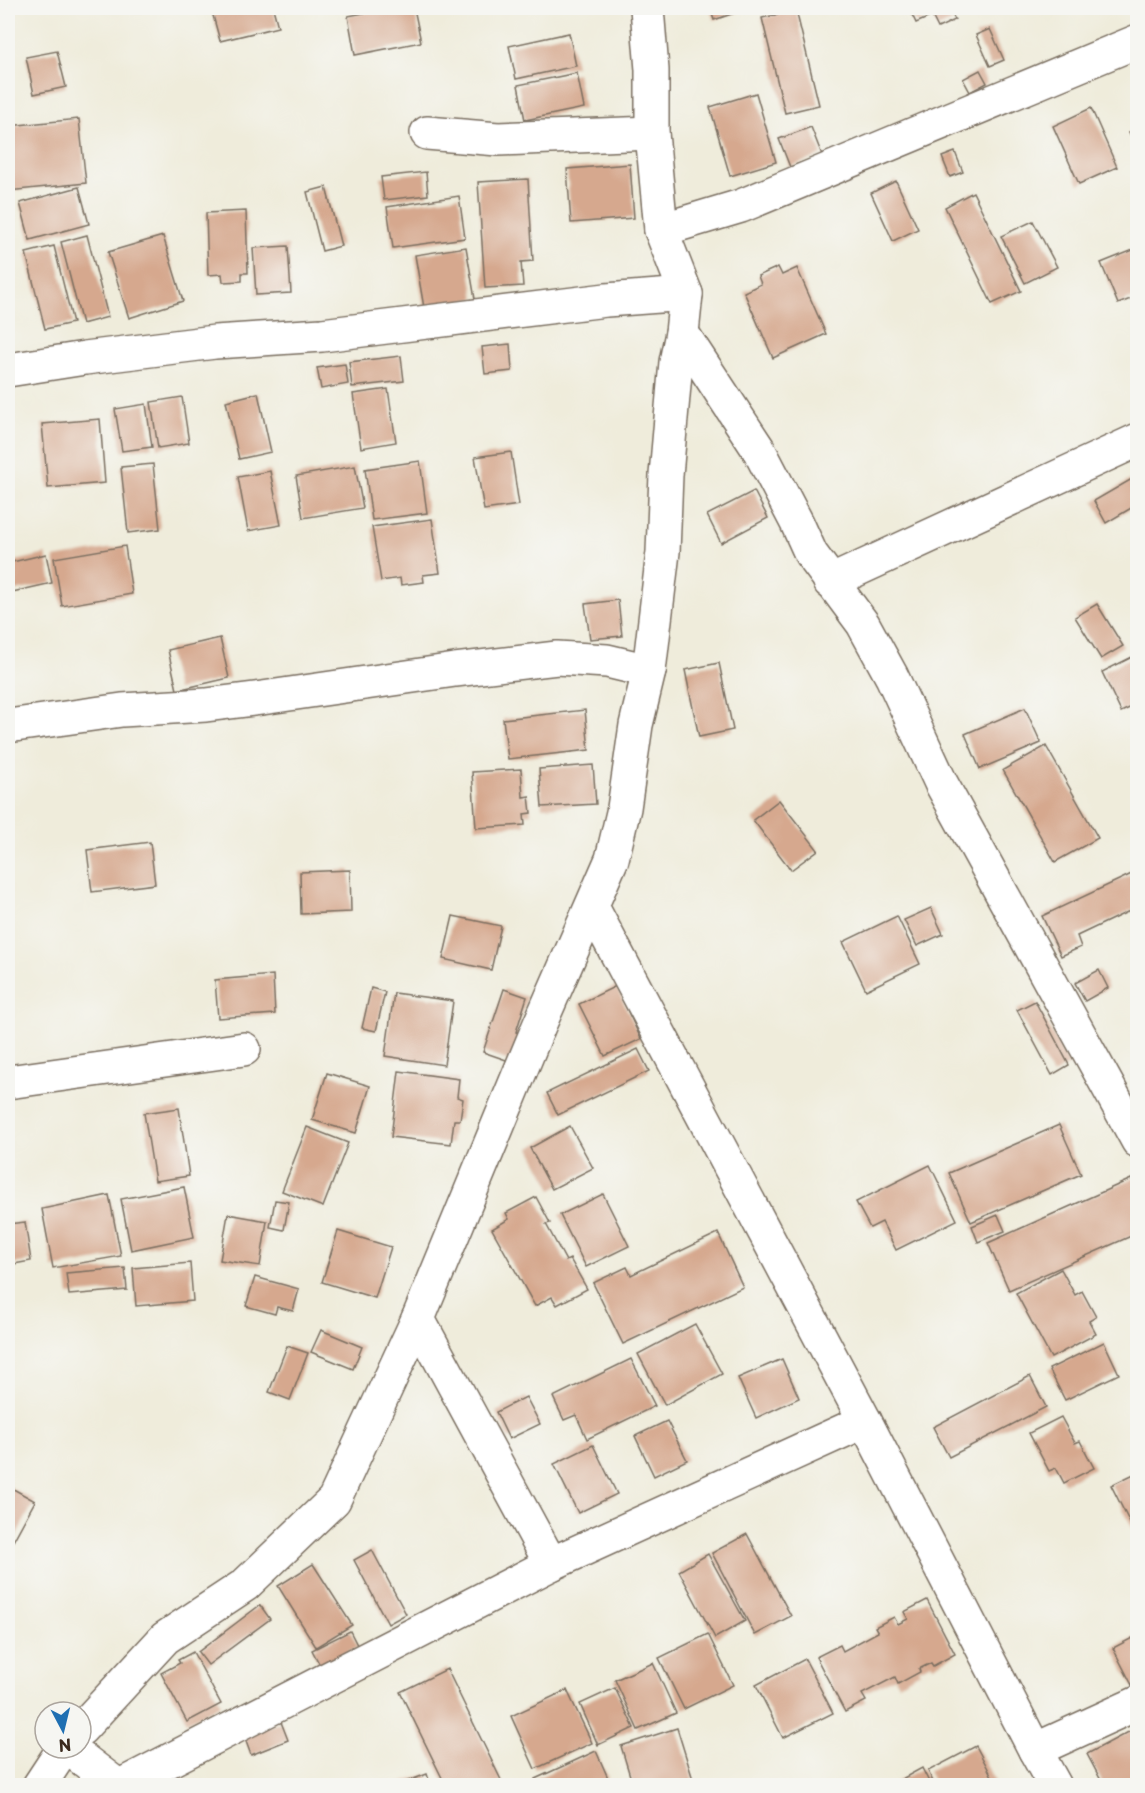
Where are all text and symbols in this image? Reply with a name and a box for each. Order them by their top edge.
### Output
north arrow [33,1700,93,1760]
text: N [57,1733,73,1759]

